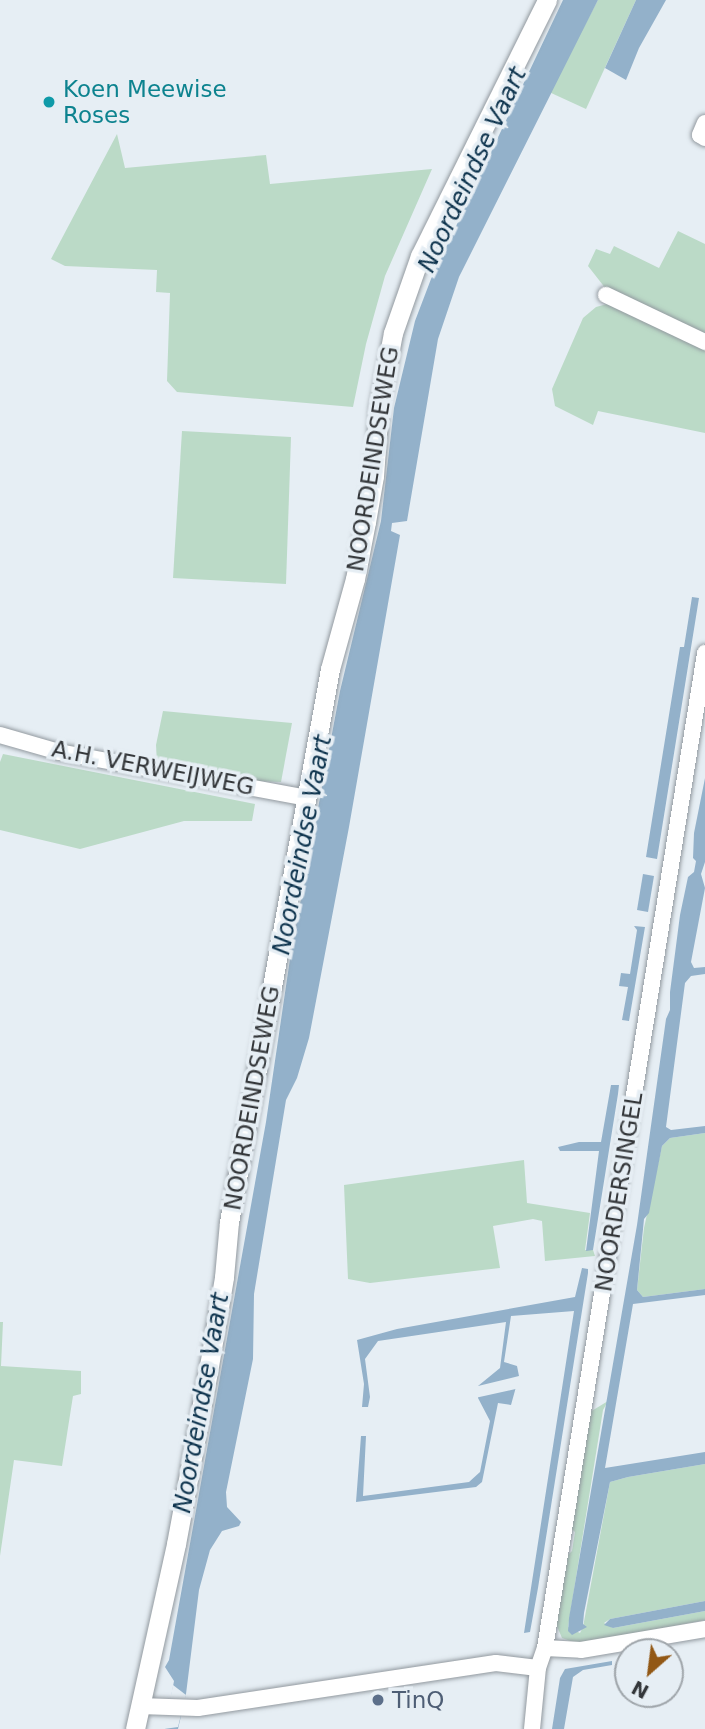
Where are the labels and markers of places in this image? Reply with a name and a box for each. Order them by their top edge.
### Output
place label: Koen Meewise Roses [63,75,227,129]
marker: Koen Meewise Roses [41,94,57,110]
place label: TinQ [392,1686,444,1714]
marker: TinQ [370,1692,386,1708]

